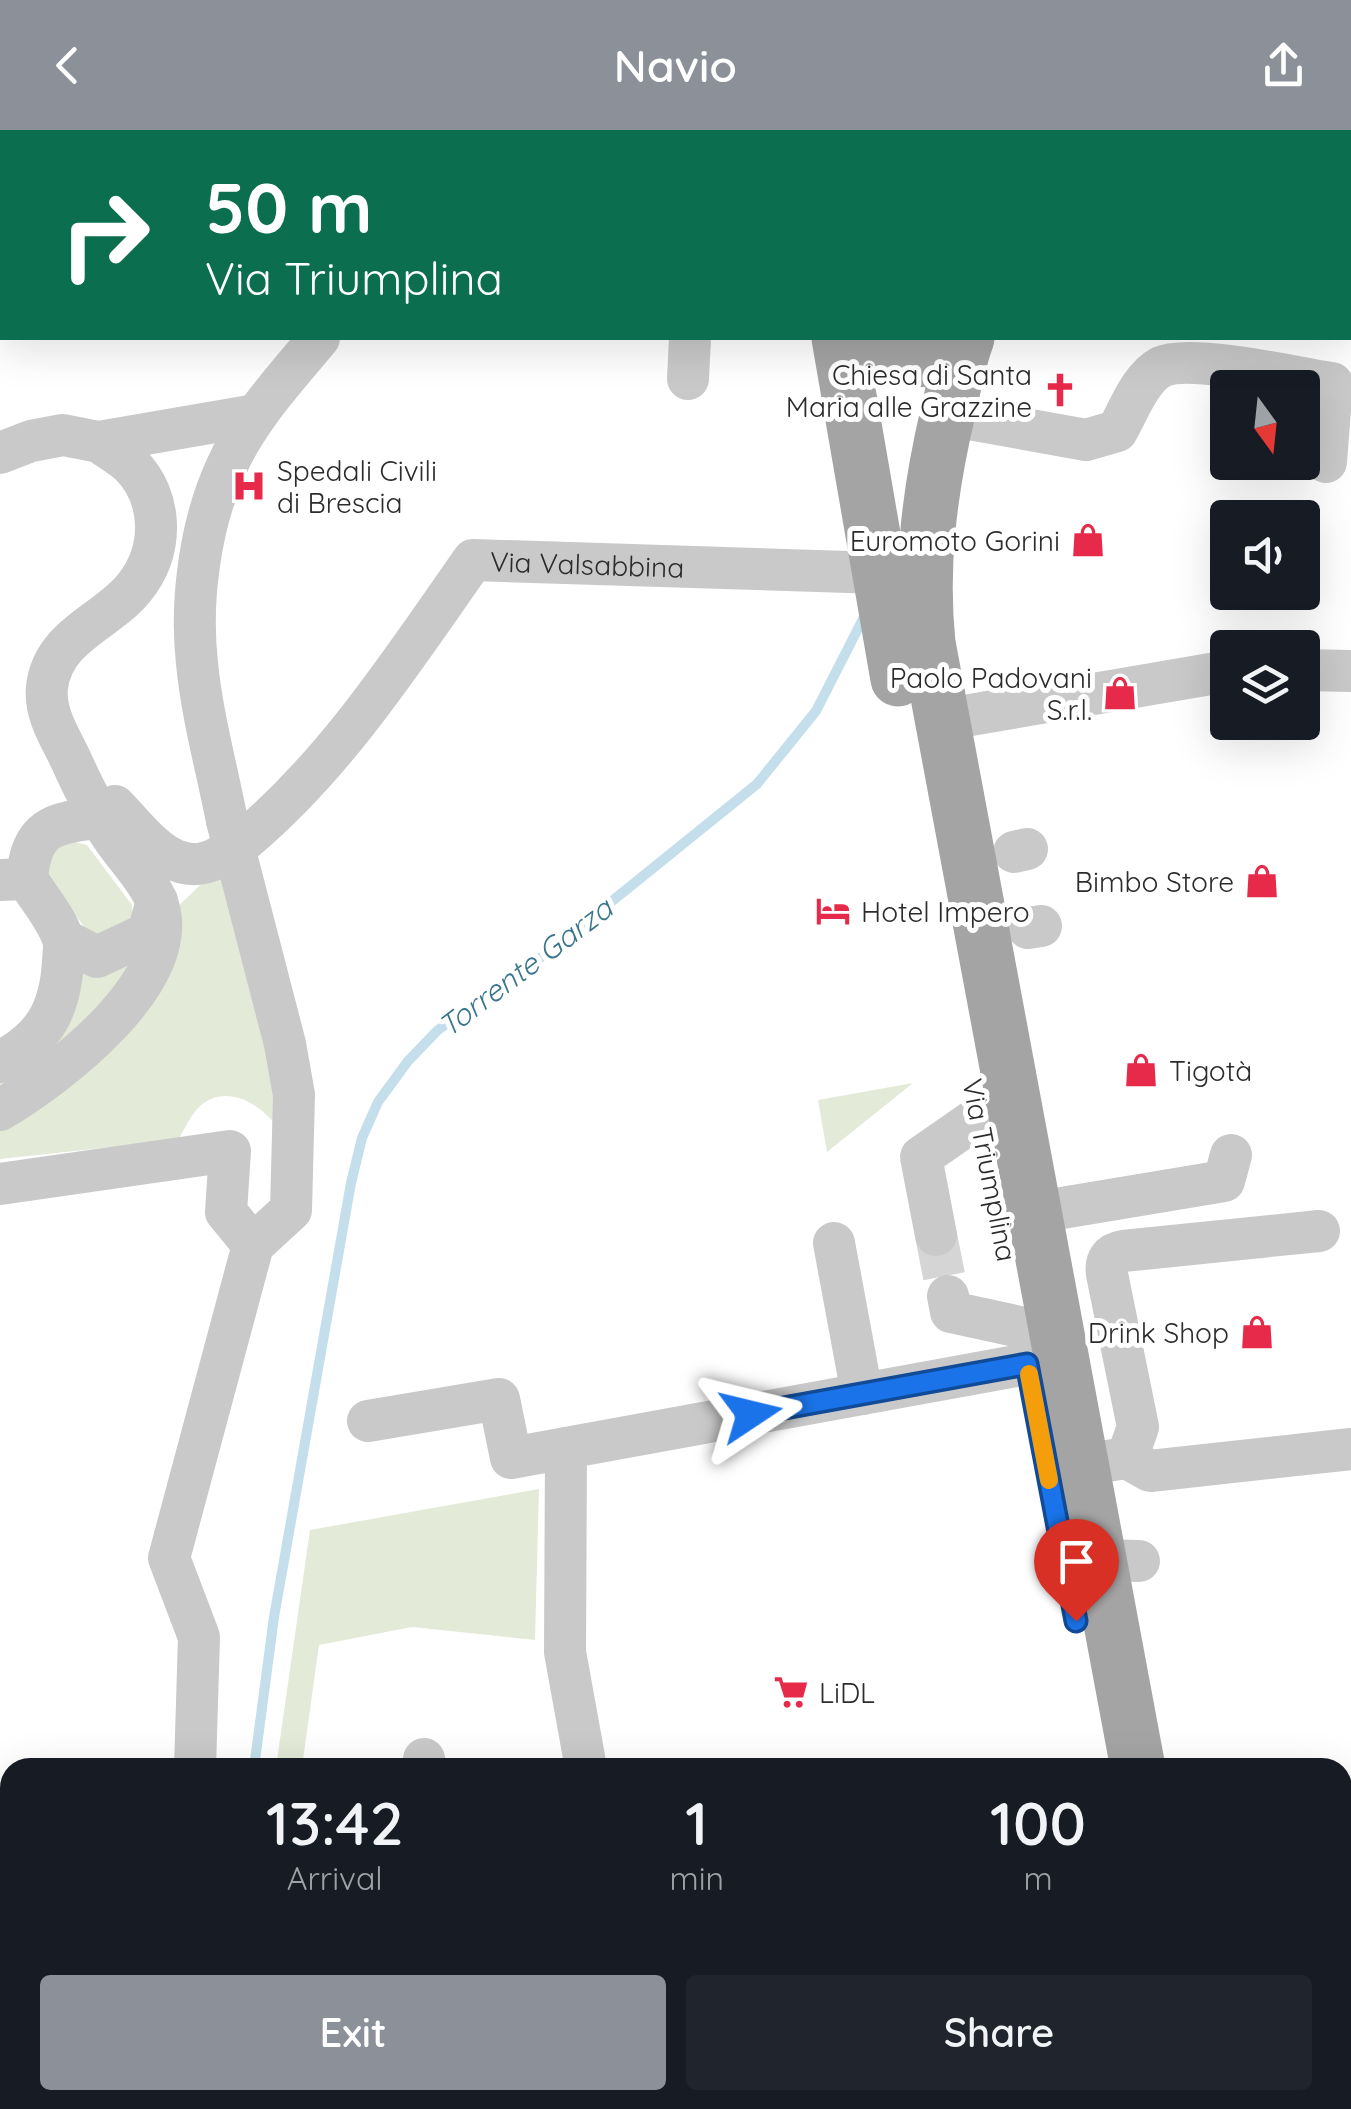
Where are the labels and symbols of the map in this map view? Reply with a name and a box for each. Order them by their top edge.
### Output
place label: Chiesa di Santa Maria alle Grazzine [786,357,1032,424]
north arrow [1210,370,1320,480]
church icon: Chiesa di Santa Maria alle Grazzine [1041,371,1079,409]
place label: Spedali Civili di Brescia [277,453,437,520]
hospital icon: Spedali Civili di Brescia [230,467,268,505]
shop icon: Euromoto Gorini [1069,521,1107,559]
place label: Euromoto Gorini [850,523,1060,558]
street label: Via Valsabbina [490,543,685,584]
place label: Paolo Padovani S.r.l. [890,660,1092,727]
shop icon: Paolo Padovani S.r.l. [1101,674,1139,712]
shop icon: Bimbo Store [1243,862,1281,900]
place label: Bimbo Store [1075,864,1234,899]
water label: Torrente Garza [430,888,621,1045]
hotel icon: Hotel Impero [814,892,852,930]
place label: Hotel Impero [861,894,1030,929]
shop icon: Tigotà [1122,1051,1160,1089]
place label: Tigotà [1169,1053,1252,1088]
street label: Via Triumplina [955,1076,1025,1264]
shop icon: Drink Shop [1238,1313,1276,1351]
place label: Drink Shop [1088,1315,1229,1350]
position arrow [699,1362,803,1466]
pin [1034,1519,1119,1622]
supermarket icon: LiDL [772,1673,810,1711]
place label: LiDL [819,1675,875,1710]

